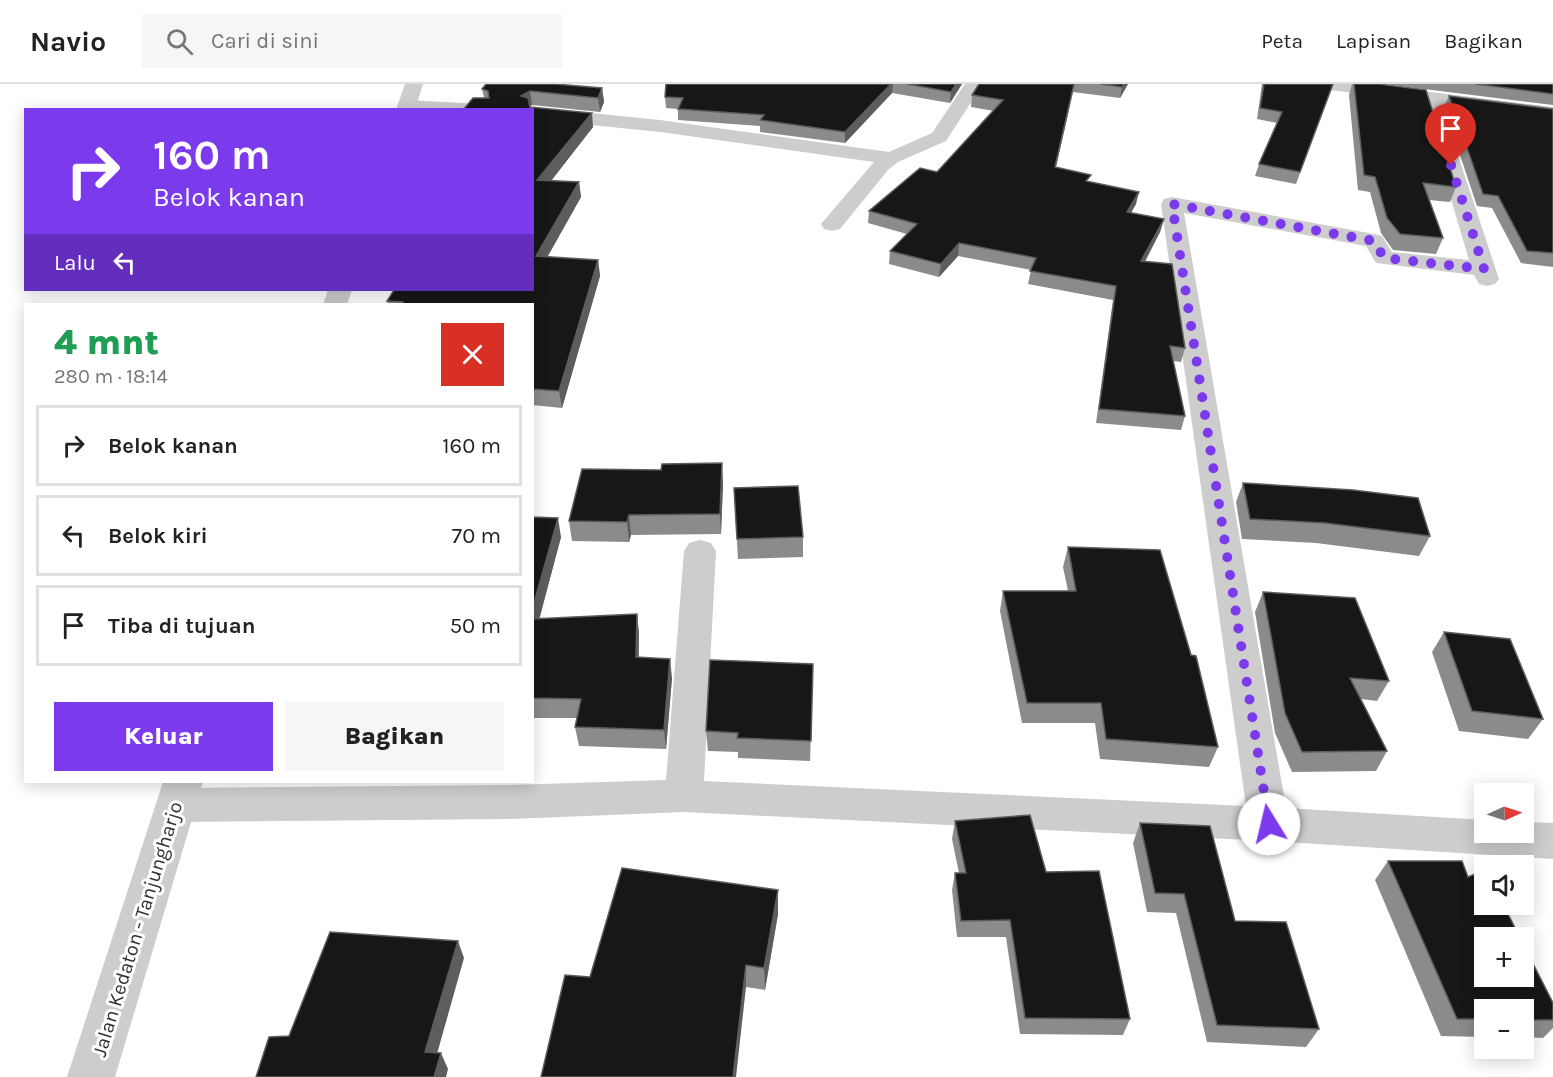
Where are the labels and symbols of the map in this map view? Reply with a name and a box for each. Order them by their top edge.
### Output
pin [1425,103,1476,165]
north arrow [1474,783,1534,843]
position arrow [1237,792,1301,856]
street label: Jalan Kedaton - Tanjungharjo [88,799,187,1059]

